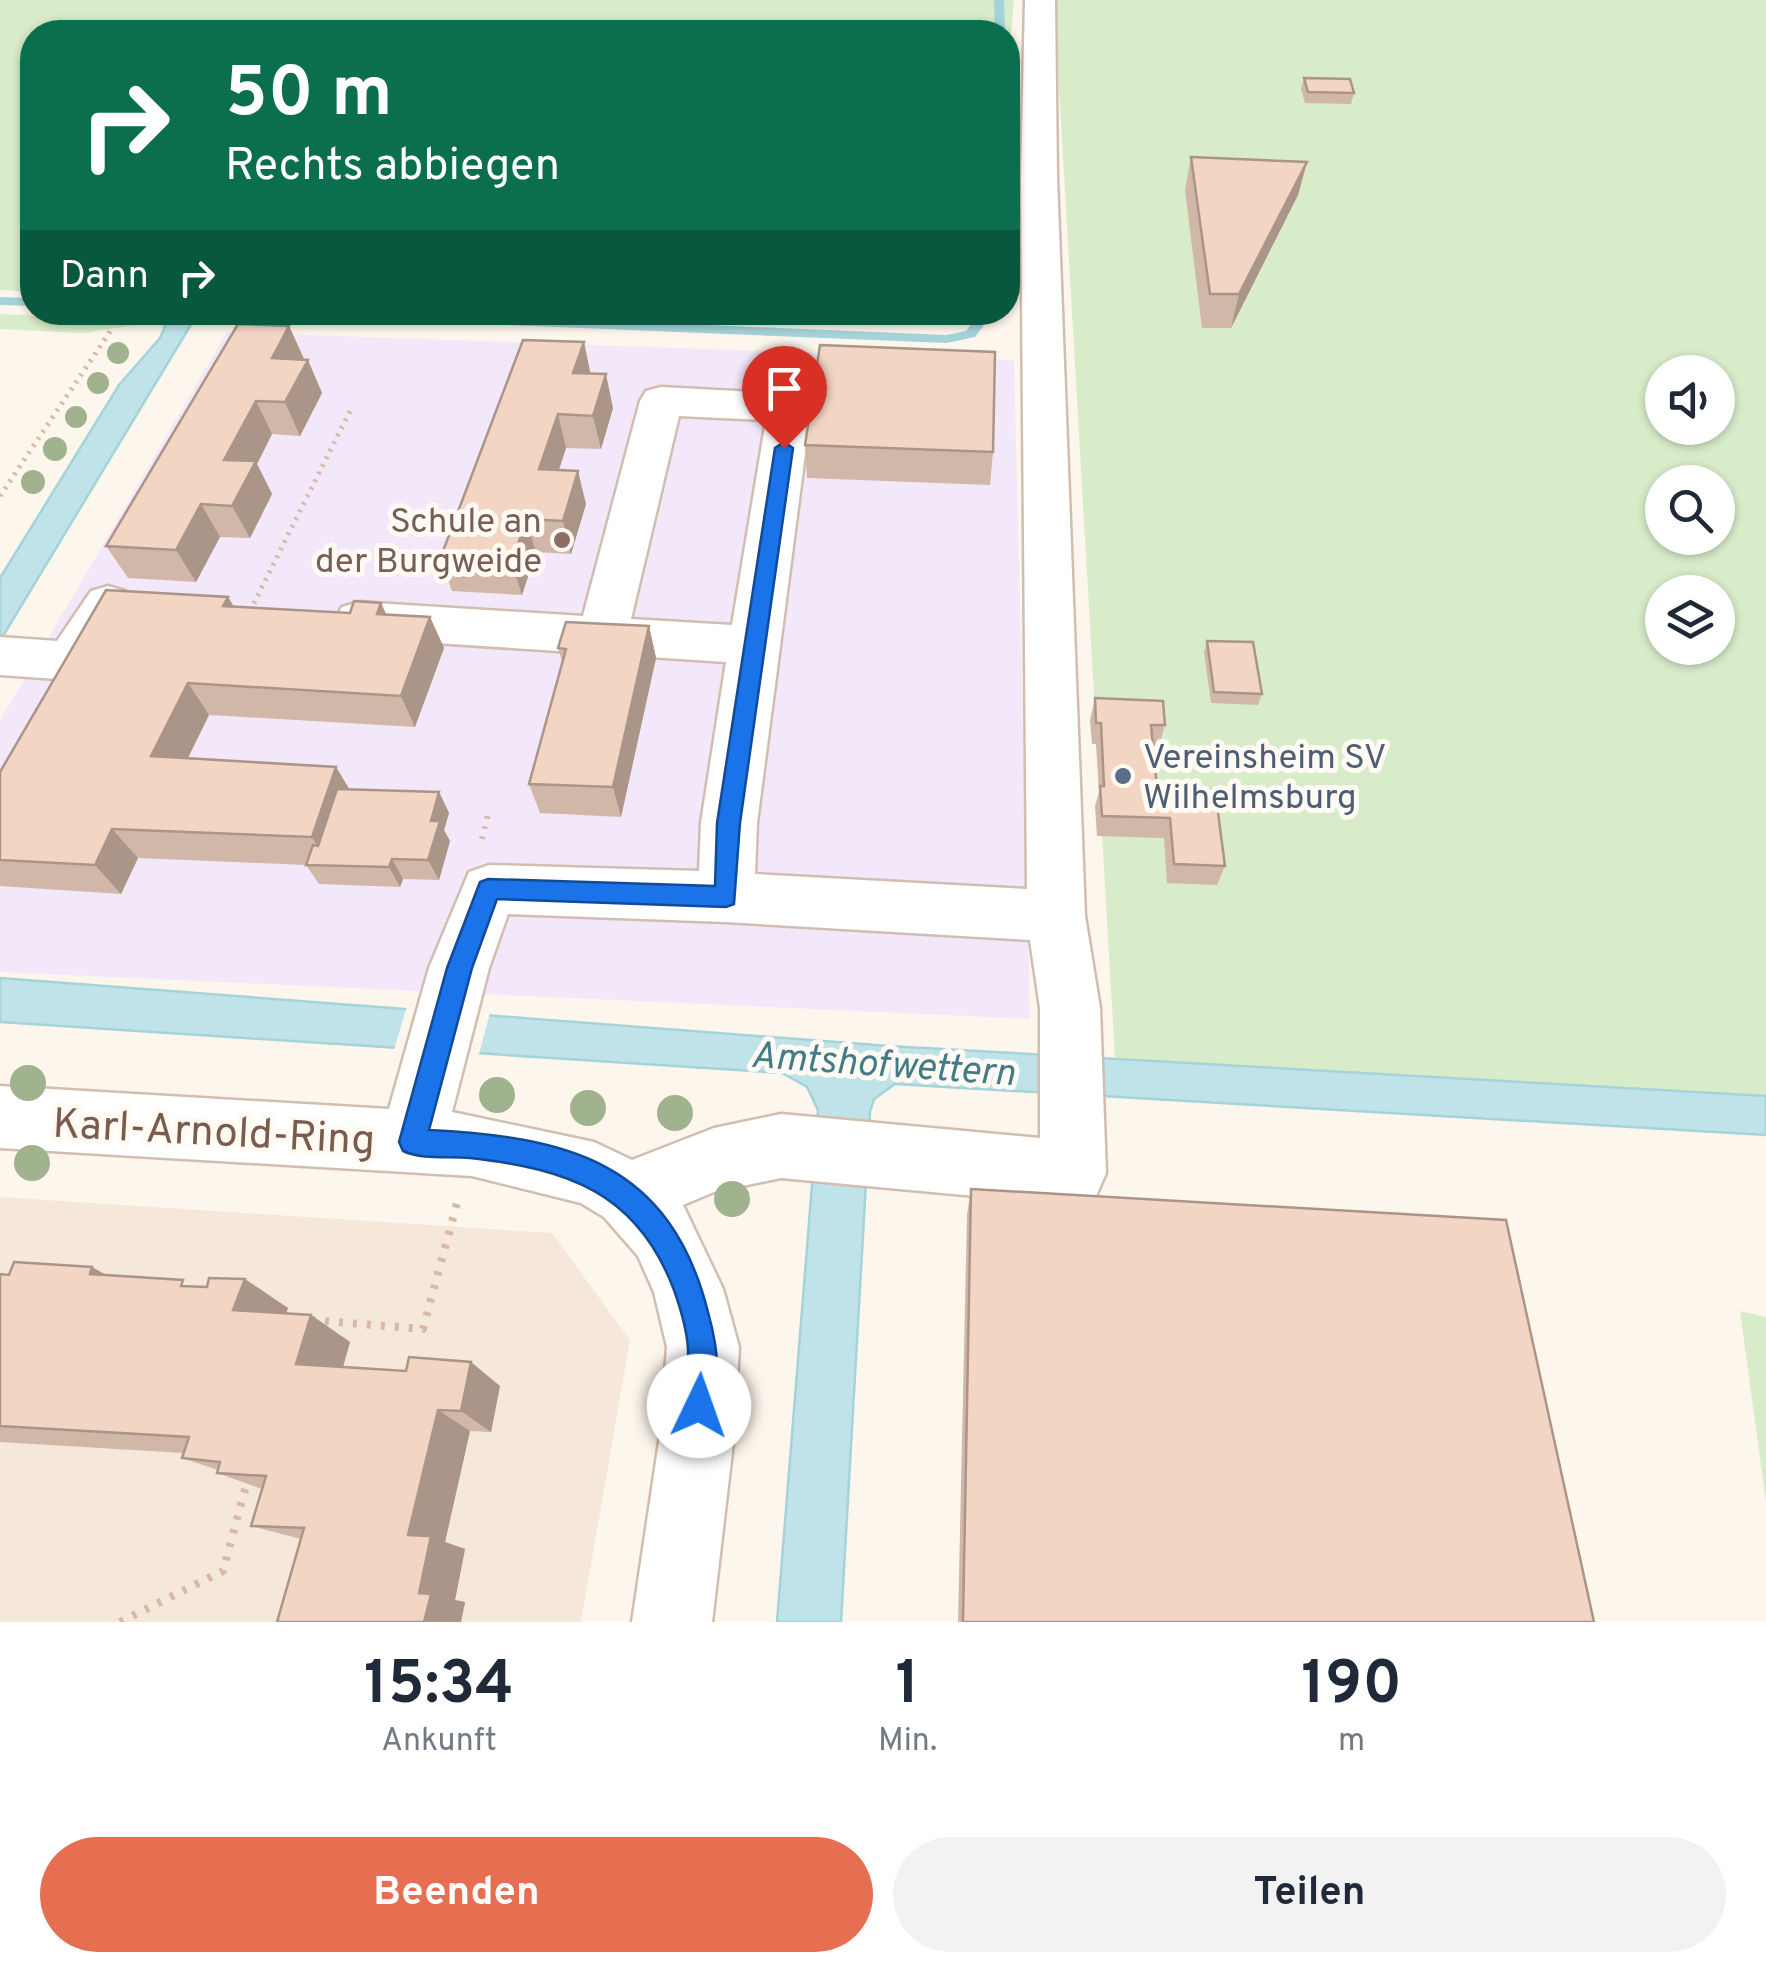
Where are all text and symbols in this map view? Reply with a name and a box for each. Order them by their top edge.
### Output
text: 50 m [225,52,392,141]
icon: right [60,60,190,190]
text: Rechts abbiegen [225,139,560,196]
icon: right [169,250,224,305]
text: Dann [60,253,149,302]
pin [742,346,827,449]
map controls [1645,355,1735,665]
button: sound [1645,355,1735,445]
icon: arrive [757,361,812,416]
button: search [1645,465,1735,555]
place label: Schule an der Burgweide [315,501,542,585]
marker: Schule an der Burgweide [551,529,573,551]
button: layers [1645,575,1735,665]
place label: Vereinsheim SV Wilhelmsburg [1143,737,1387,821]
marker: Vereinsheim SV Wilhelmsburg [1112,765,1134,787]
water label: Amtshofwettern [749,1033,1017,1100]
street label: Karl-Arnold-Ring [51,1100,376,1169]
position arrow [647,1354,751,1458]
text: 15:34 [364,1649,514,1725]
text: 1 [896,1649,920,1725]
text: 190 [1301,1649,1402,1725]
text: Ankunft [381,1722,497,1762]
text: Min. [878,1722,937,1762]
text: m [1338,1722,1365,1762]
button: Beenden [40,1837,873,1952]
button: Teilen [893,1837,1726,1952]

